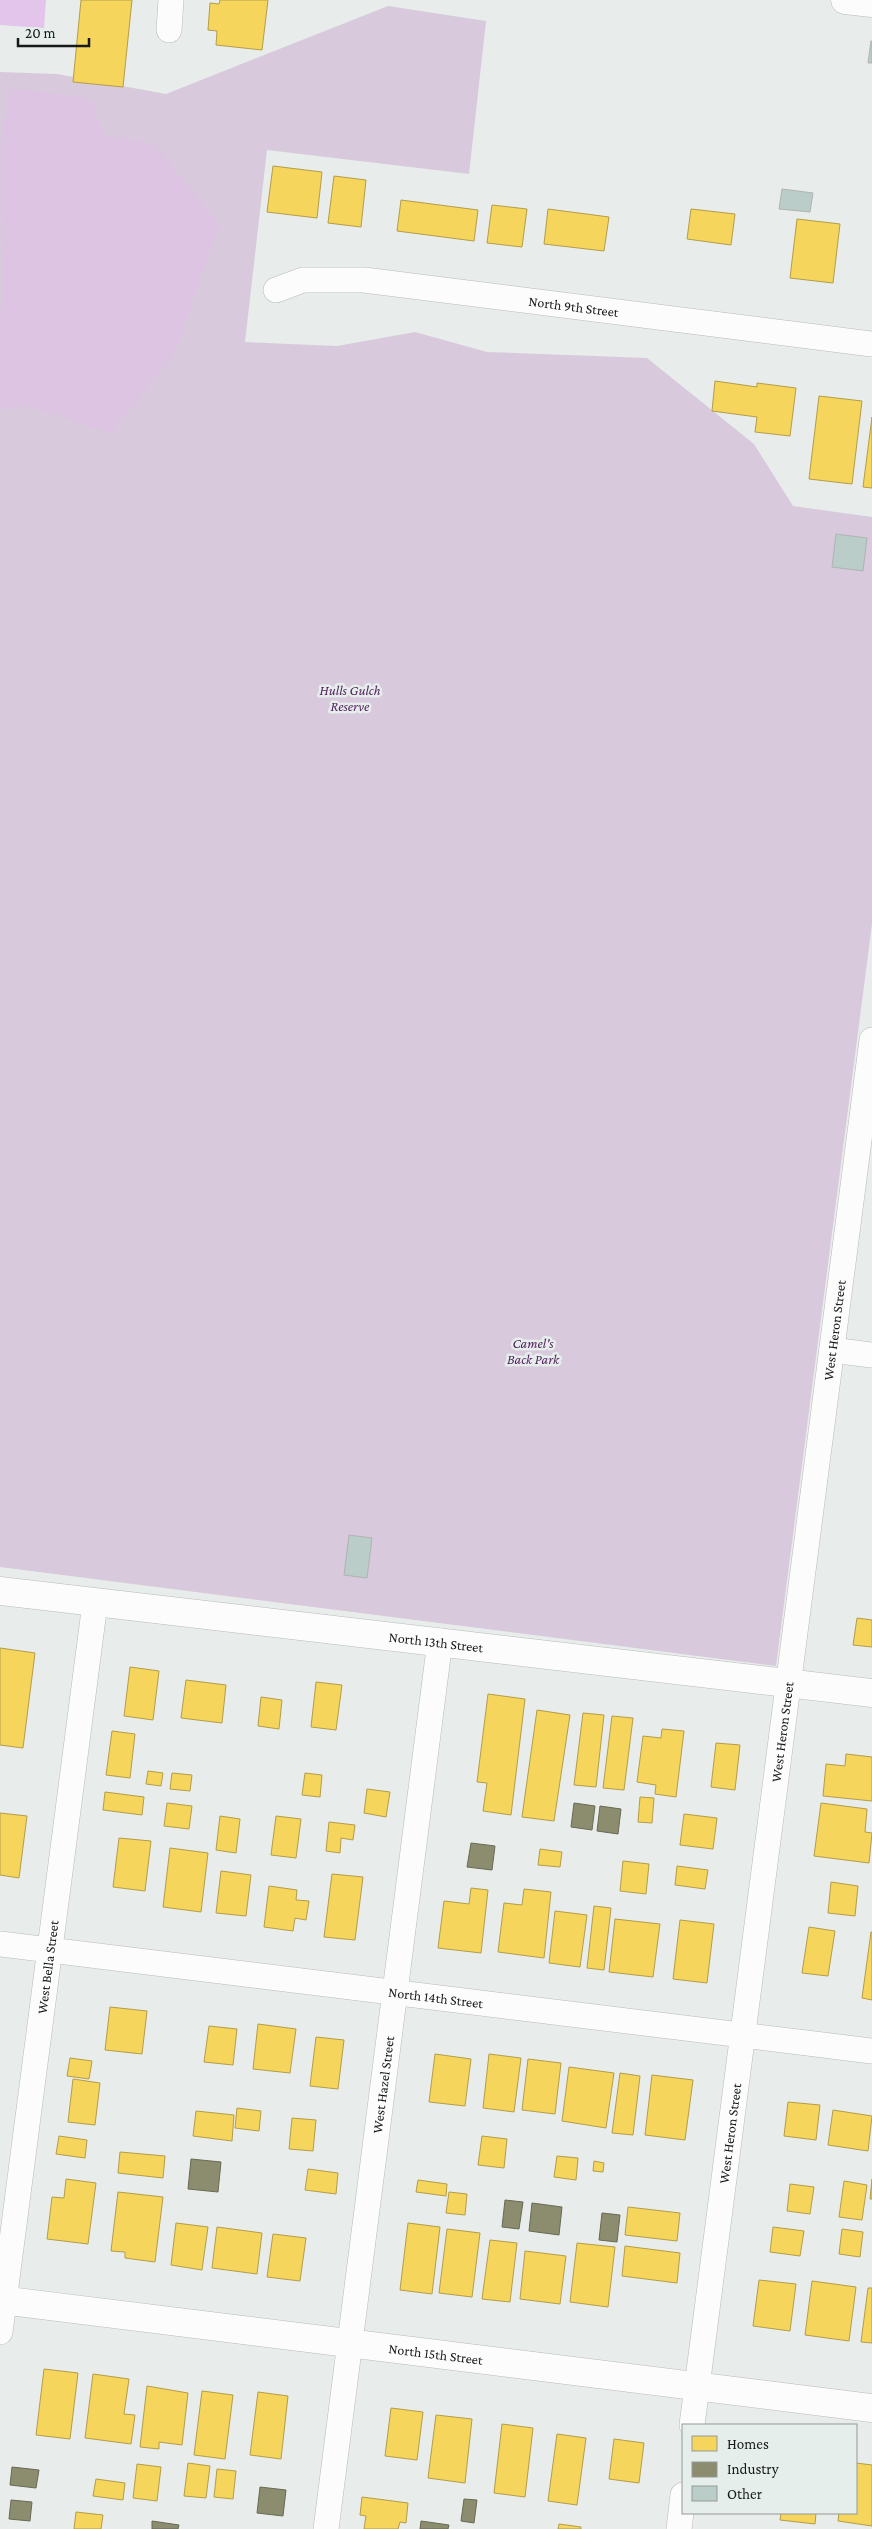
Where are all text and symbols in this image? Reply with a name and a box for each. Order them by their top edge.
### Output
scale bar [18,15,89,47]
text: 20 m [25,25,56,41]
street label: North 9th Street [528,293,620,320]
park label: Hulls Gulch Reserve [320,682,381,714]
street label: West Heron Street [820,1279,849,1381]
park label: Camel's Back Park [507,1335,560,1367]
street label: North 13th Street [388,1629,484,1655]
street label: West Heron Street [768,1680,797,1783]
street label: West Bella Street [34,1919,62,2015]
street label: North 14th Street [387,1984,484,2011]
street label: West Hazel Street [369,2035,397,2134]
street label: West Heron Street [715,2082,744,2185]
street label: North 15th Street [388,2340,484,2368]
legend [682,2424,857,2514]
text: Homes [727,2436,769,2452]
text: Industry [727,2461,779,2478]
text: Other [727,2486,763,2502]

